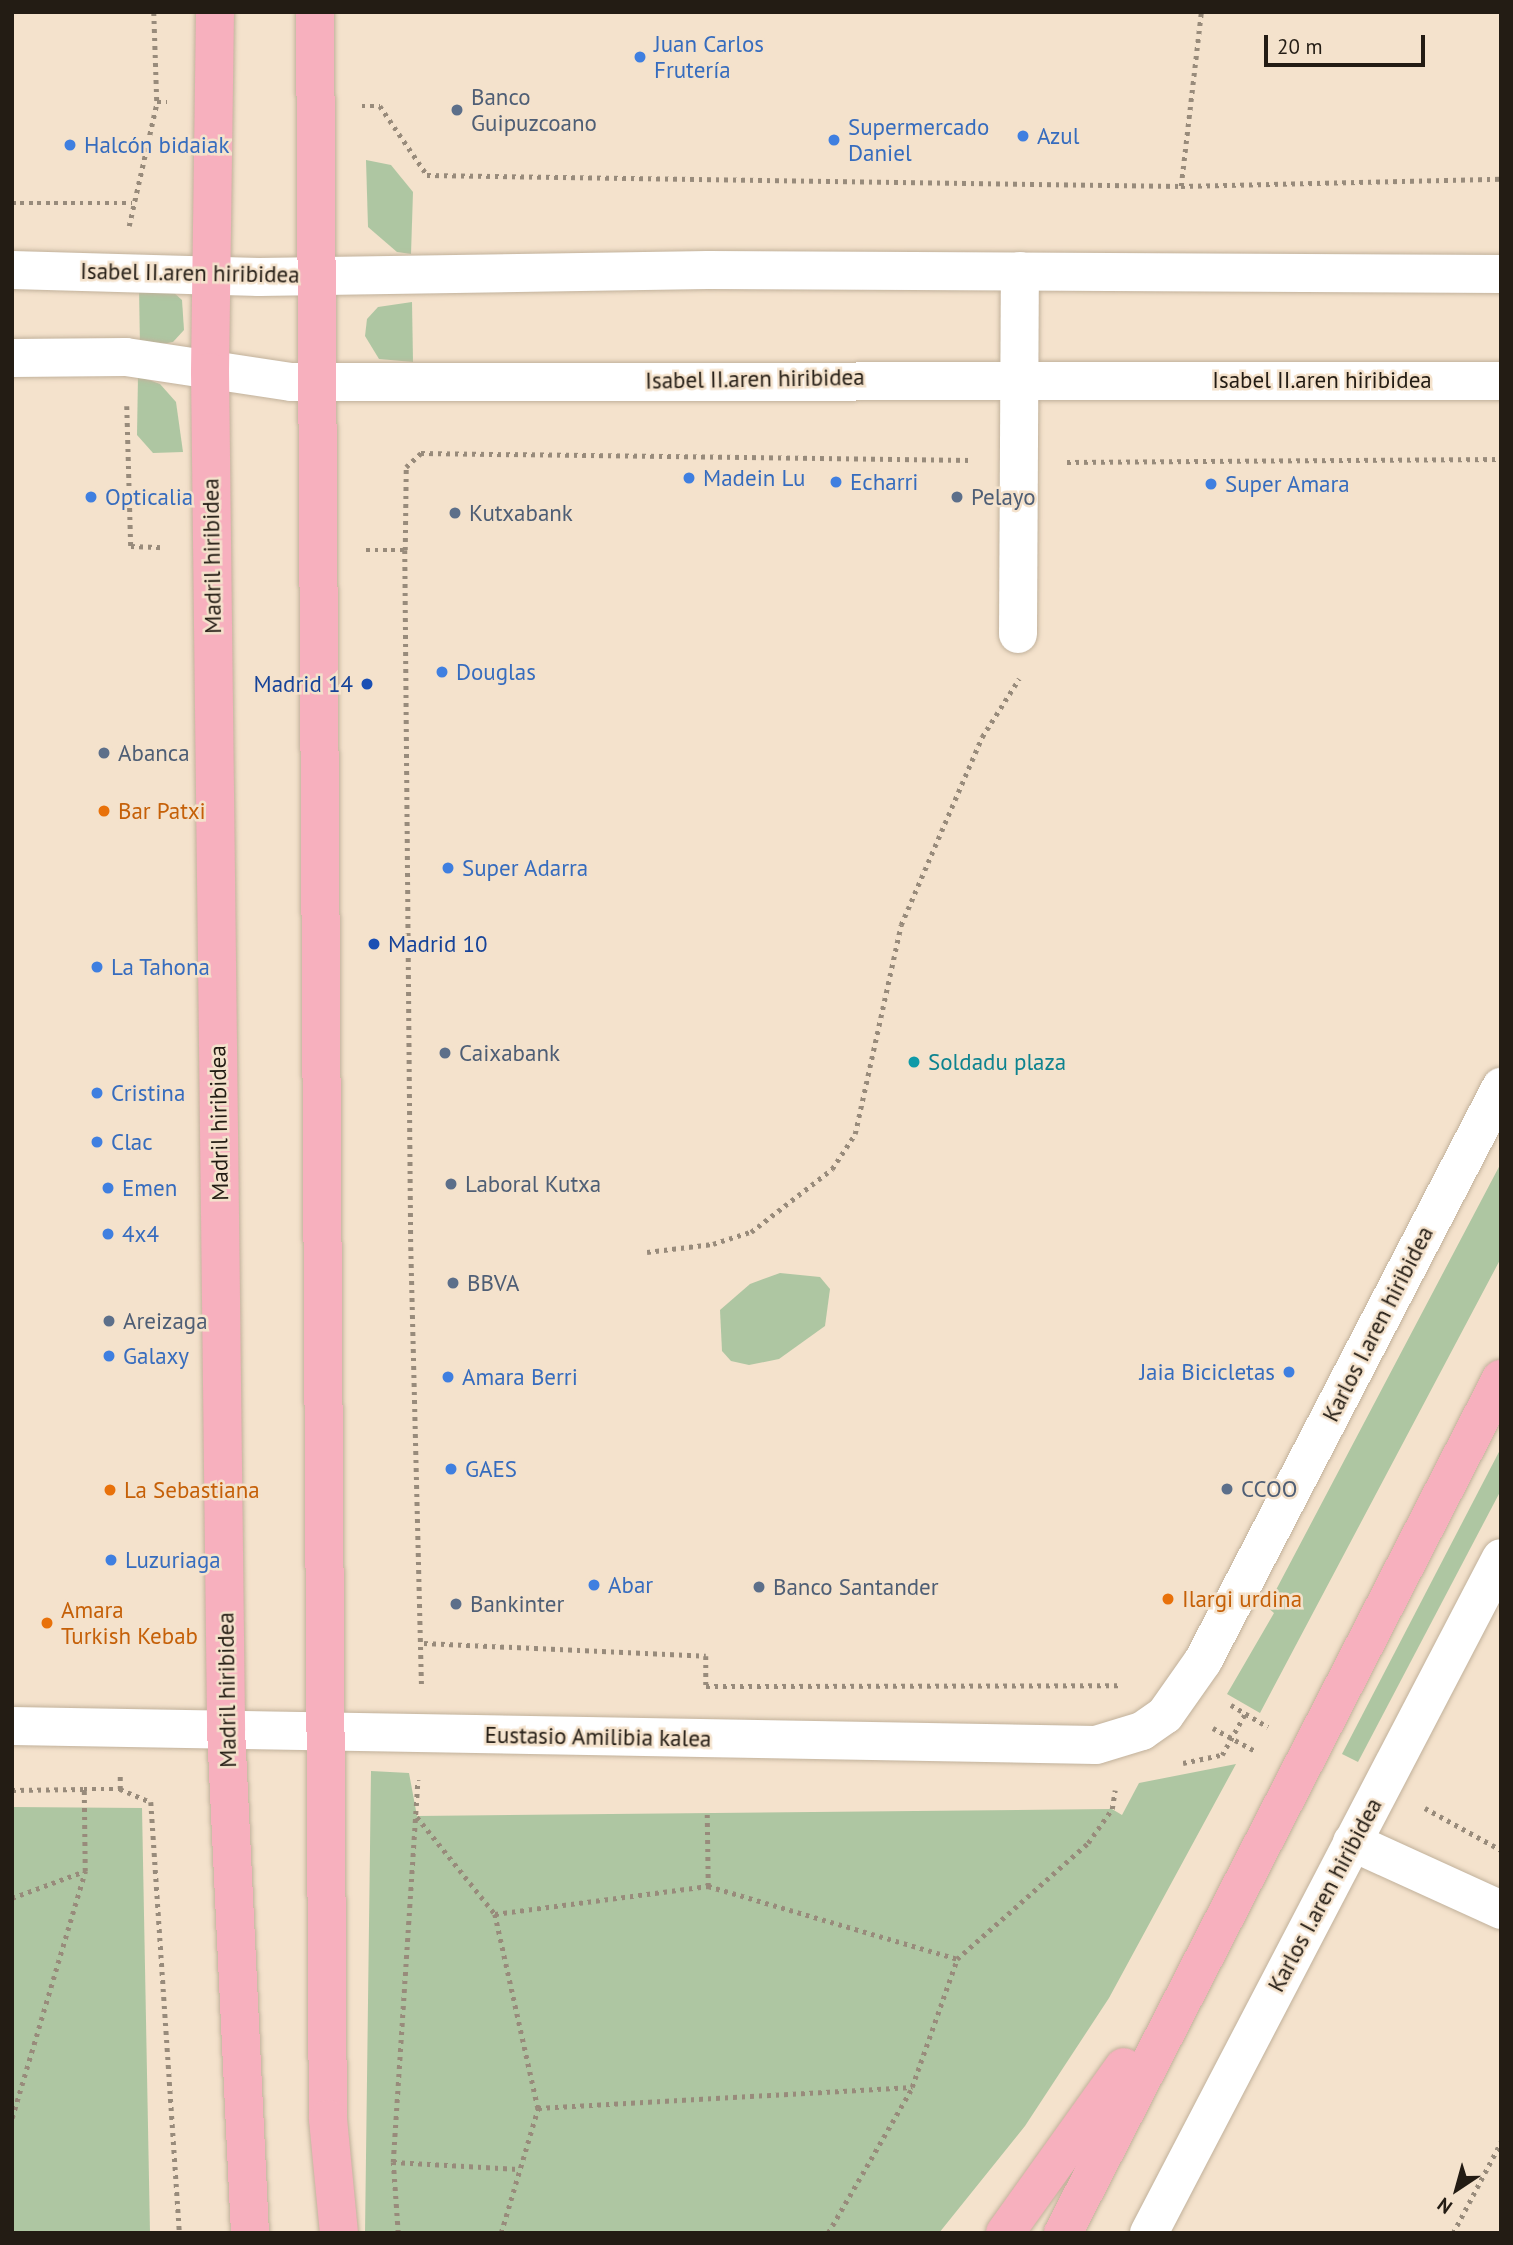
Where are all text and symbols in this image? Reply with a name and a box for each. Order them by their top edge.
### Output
scale bar [1268,21,1429,65]
place label: Juan Carlos Frutería [654,30,764,84]
text: 20 m [1277,33,1323,60]
marker: Juan Carlos Frutería [632,49,648,65]
place label: Banco Guipuzcoano [471,83,597,137]
marker: Banco Guipuzcoano [449,102,465,118]
place label: Supermercado Daniel [848,113,989,167]
place label: Azul [1037,122,1079,150]
marker: Azul [1015,128,1031,144]
place label: Halcón bidaiak [84,131,229,159]
marker: Supermercado Daniel [826,132,842,148]
marker: Halcón bidaiak [62,137,78,153]
street label: Isabel II.aren hiribidea [80,257,300,289]
street label: Isabel II.aren hiribidea [645,363,865,395]
street label: Isabel II.aren hiribidea [1212,366,1432,394]
place label: Madein Lu [703,464,805,492]
place label: Echarri [850,468,918,496]
marker: Madein Lu [681,470,697,486]
place label: Super Amara [1225,470,1350,498]
marker: Echarri [828,474,844,490]
marker: Super Amara [1203,476,1219,492]
street label: Madril hiribidea [197,478,227,634]
place label: Opticalia [105,483,193,511]
place label: Pelayo [971,483,1036,511]
marker: Opticalia [83,489,99,505]
marker: Pelayo [949,489,965,505]
place label: Kutxabank [469,499,573,527]
marker: Kutxabank [447,505,463,521]
place label: Douglas [456,658,536,686]
marker: Douglas [434,664,450,680]
place label: Madrid 14 [253,670,353,698]
marker: Madrid 14 [359,676,375,692]
place label: Abanca [118,739,190,767]
marker: Abanca [96,745,112,761]
place label: Bar Patxi [118,797,206,825]
marker: Bar Patxi [96,803,112,819]
place label: Super Adarra [462,854,589,882]
marker: Super Adarra [440,860,456,876]
place label: Madrid 10 [388,930,488,958]
marker: Madrid 10 [366,936,382,952]
place label: La Tahona [111,953,211,981]
marker: La Tahona [89,959,105,975]
place label: Caixabank [459,1039,560,1067]
street label: Madril hiribidea [204,1045,234,1201]
marker: Caixabank [437,1045,453,1061]
place label: Soldadu plaza [928,1048,1066,1076]
marker: Soldadu plaza [906,1054,922,1070]
place label: Cristina [111,1079,185,1107]
marker: Cristina [89,1085,105,1101]
place label: Clac [111,1128,153,1156]
marker: Clac [89,1134,105,1150]
place label: Laboral Kutxa [465,1170,601,1198]
place label: Emen [122,1174,177,1202]
marker: Laboral Kutxa [443,1176,459,1192]
marker: Emen [100,1180,116,1196]
place label: 4x4 [122,1220,159,1248]
street label: Karlos I.aren hiribidea [1317,1222,1439,1426]
marker: 4x4 [100,1226,116,1242]
place label: BBVA [467,1269,519,1297]
marker: BBVA [445,1275,461,1291]
place label: Areizaga [123,1307,208,1335]
marker: Areizaga [101,1313,117,1329]
place label: Galaxy [123,1342,189,1370]
marker: Galaxy [101,1348,117,1364]
place label: Jaia Bicicletas [1139,1358,1275,1386]
place label: Amara Berri [462,1363,578,1391]
marker: Jaia Bicicletas [1281,1364,1297,1380]
marker: Amara Berri [440,1369,456,1385]
place label: GAES [465,1455,517,1483]
marker: GAES [443,1461,459,1477]
place label: CCOO [1241,1475,1298,1503]
place label: La Sebastiana [124,1476,260,1504]
marker: CCOO [1219,1481,1235,1497]
marker: La Sebastiana [102,1482,118,1498]
place label: Luzuriaga [125,1546,221,1574]
marker: Luzuriaga [103,1552,119,1568]
place label: Abar [608,1571,653,1599]
place label: Banco Santander [773,1573,939,1601]
marker: Abar [586,1577,602,1593]
marker: Banco Santander [751,1579,767,1595]
place label: Ilargi urdina [1182,1585,1302,1613]
place label: Bankinter [470,1590,564,1618]
marker: Ilargi urdina [1160,1591,1176,1607]
place label: Amara Turkish Kebab [61,1596,198,1650]
marker: Bankinter [448,1596,464,1612]
street label: Madril hiribidea [212,1612,242,1768]
marker: Amara Turkish Kebab [39,1615,55,1631]
street label: Eustasio Amilibia kalea [484,1721,712,1753]
street label: Karlos I.aren hiribidea [1262,1793,1388,1997]
north arrow [1422,2154,1492,2224]
text: N [1433,2193,1457,2219]

